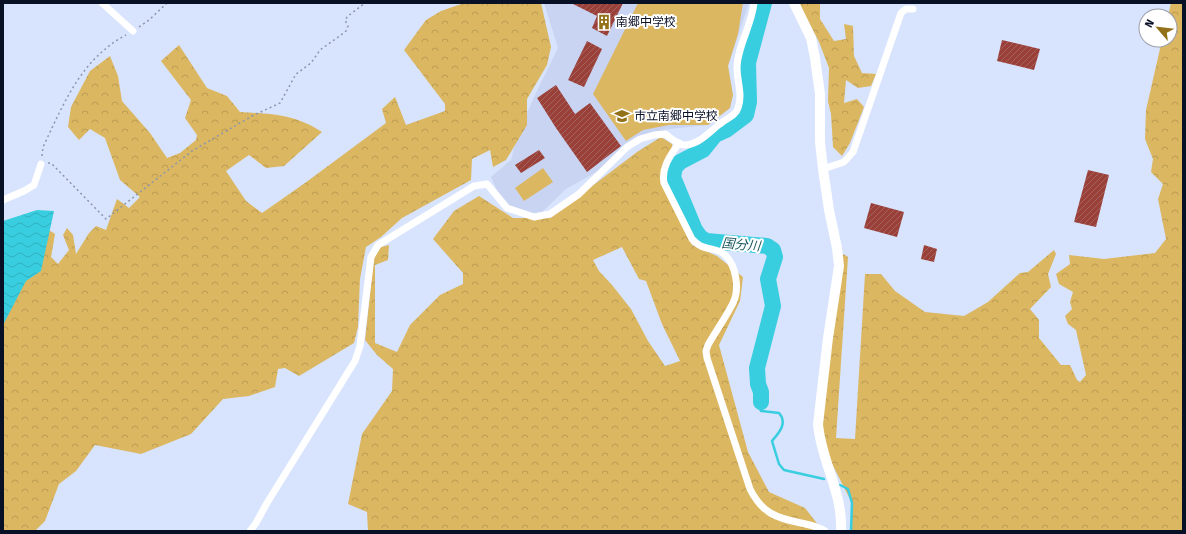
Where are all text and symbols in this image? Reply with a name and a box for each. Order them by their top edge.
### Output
north arrow [1138,8,1178,48]
building icon: 南郷中学校 [595,13,613,31]
place label: 南郷中学校 [616,15,676,29]
text: N [1142,17,1157,30]
school or university icon: 市立南郷中学校 [613,107,631,125]
place label: 市立南郷中学校 [634,109,718,123]
water label: 国分川 [721,235,763,254]

